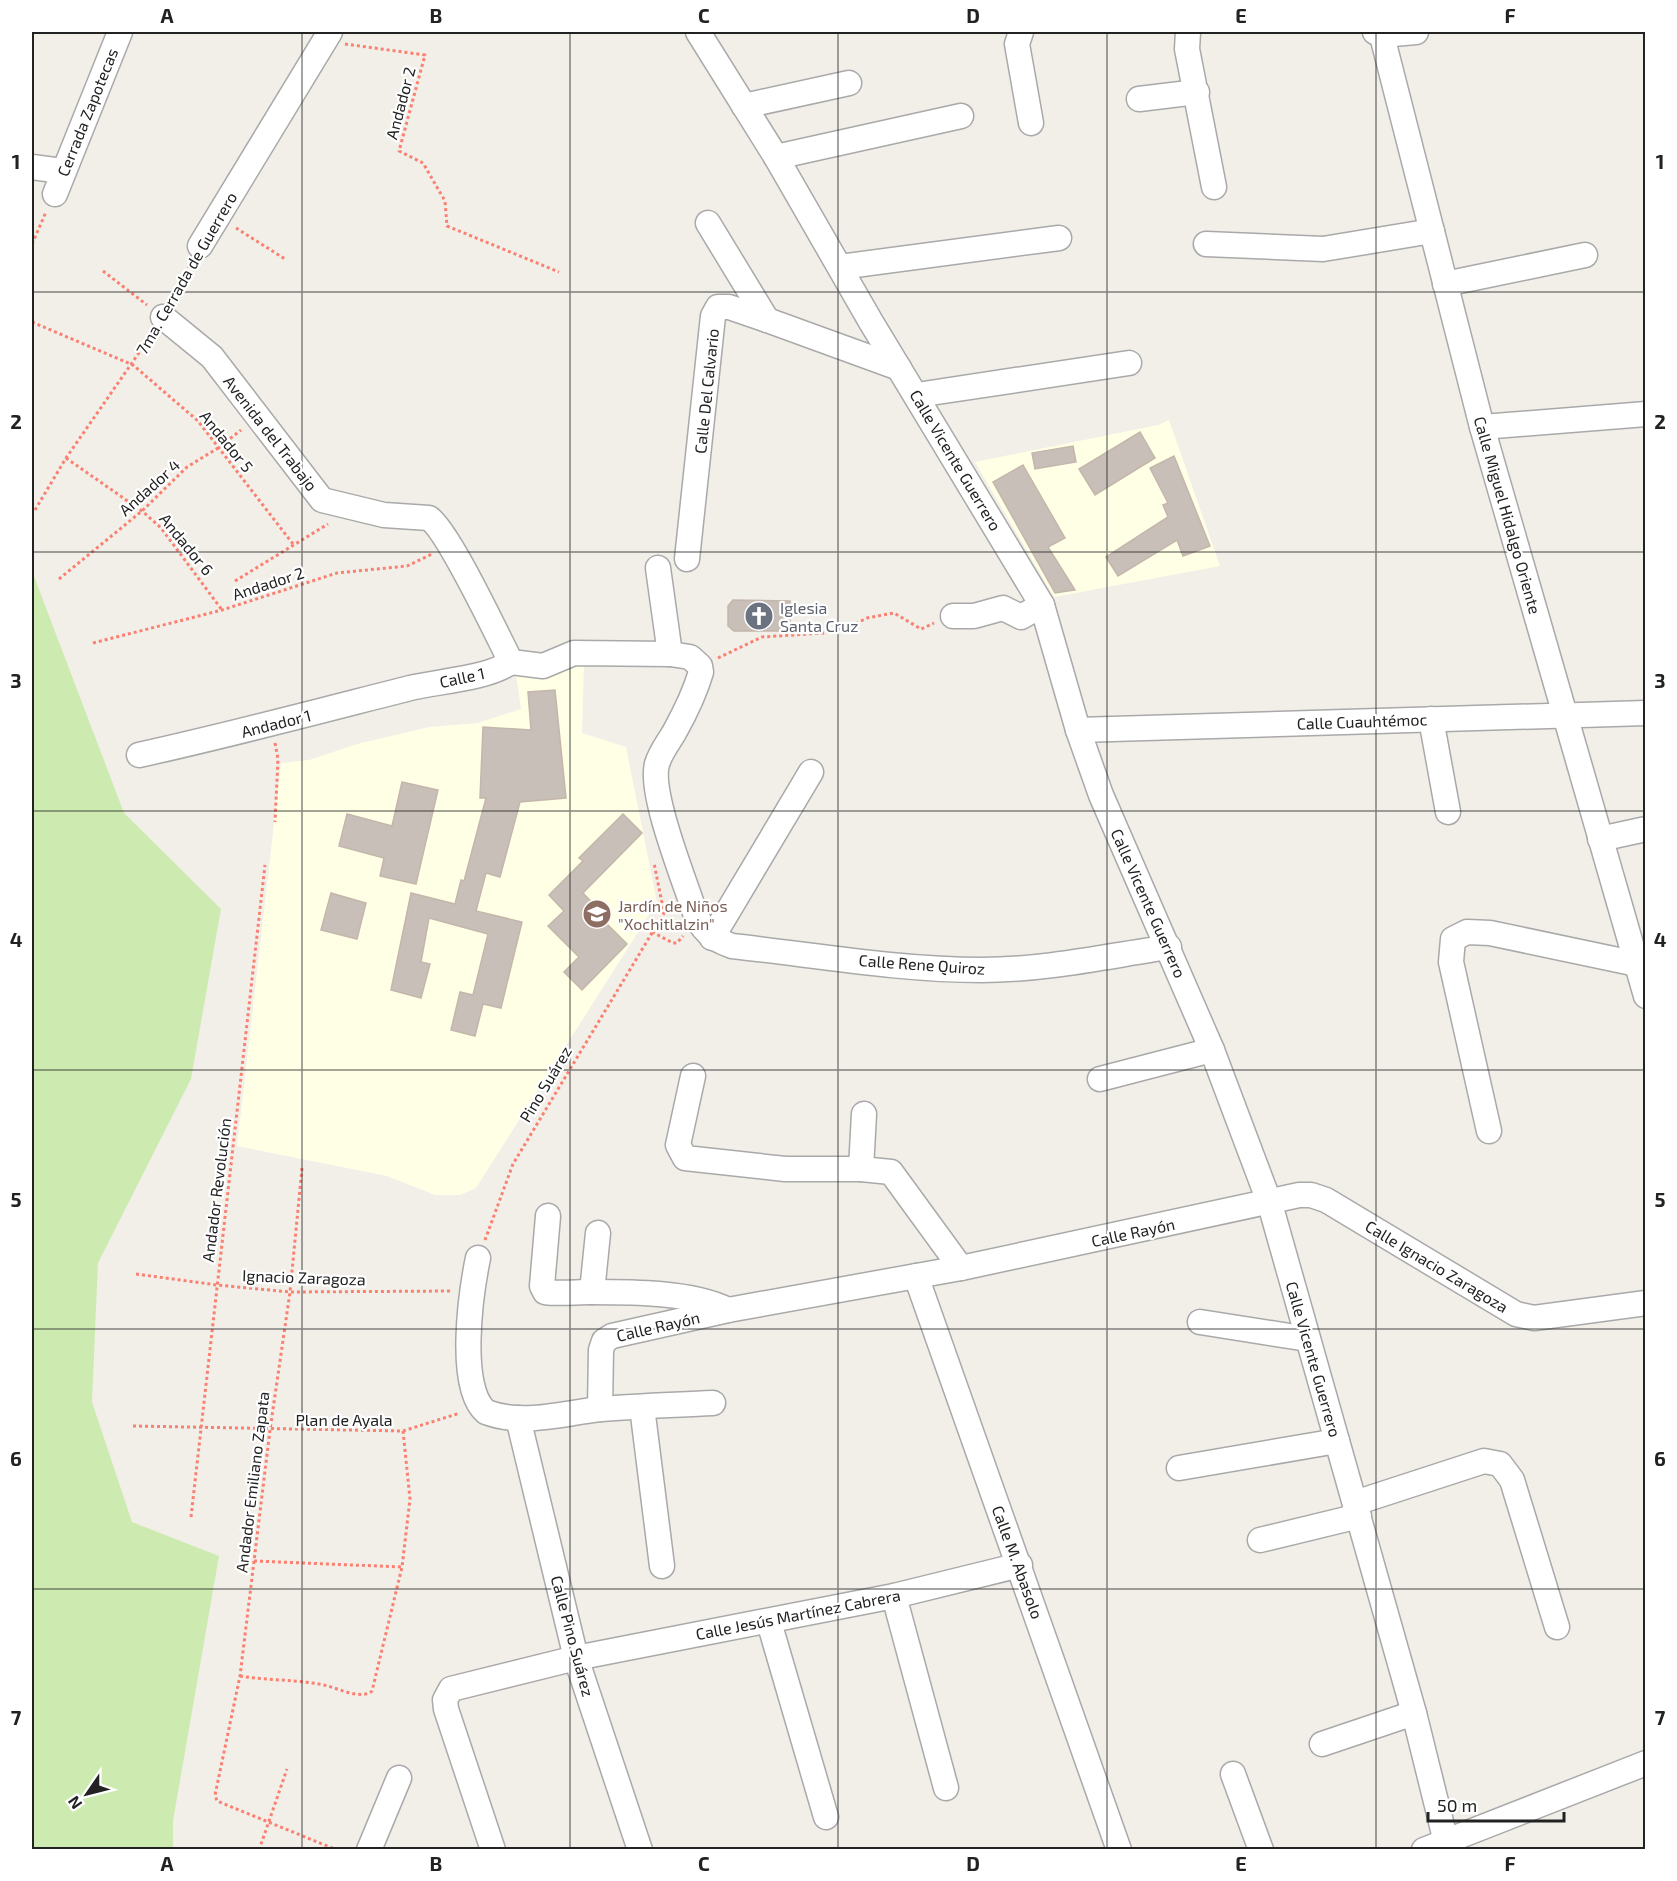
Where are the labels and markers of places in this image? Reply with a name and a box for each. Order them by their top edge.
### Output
place label: Iglesia Santa Cruz [780,598,858,635]
church icon: Iglesia Santa Cruz [743,600,775,632]
place label: Jardín de Niños "Xochitlalzin" [618,896,728,933]
school or university icon: Jardín de Niños "Xochitlalzin" [581,898,613,930]

